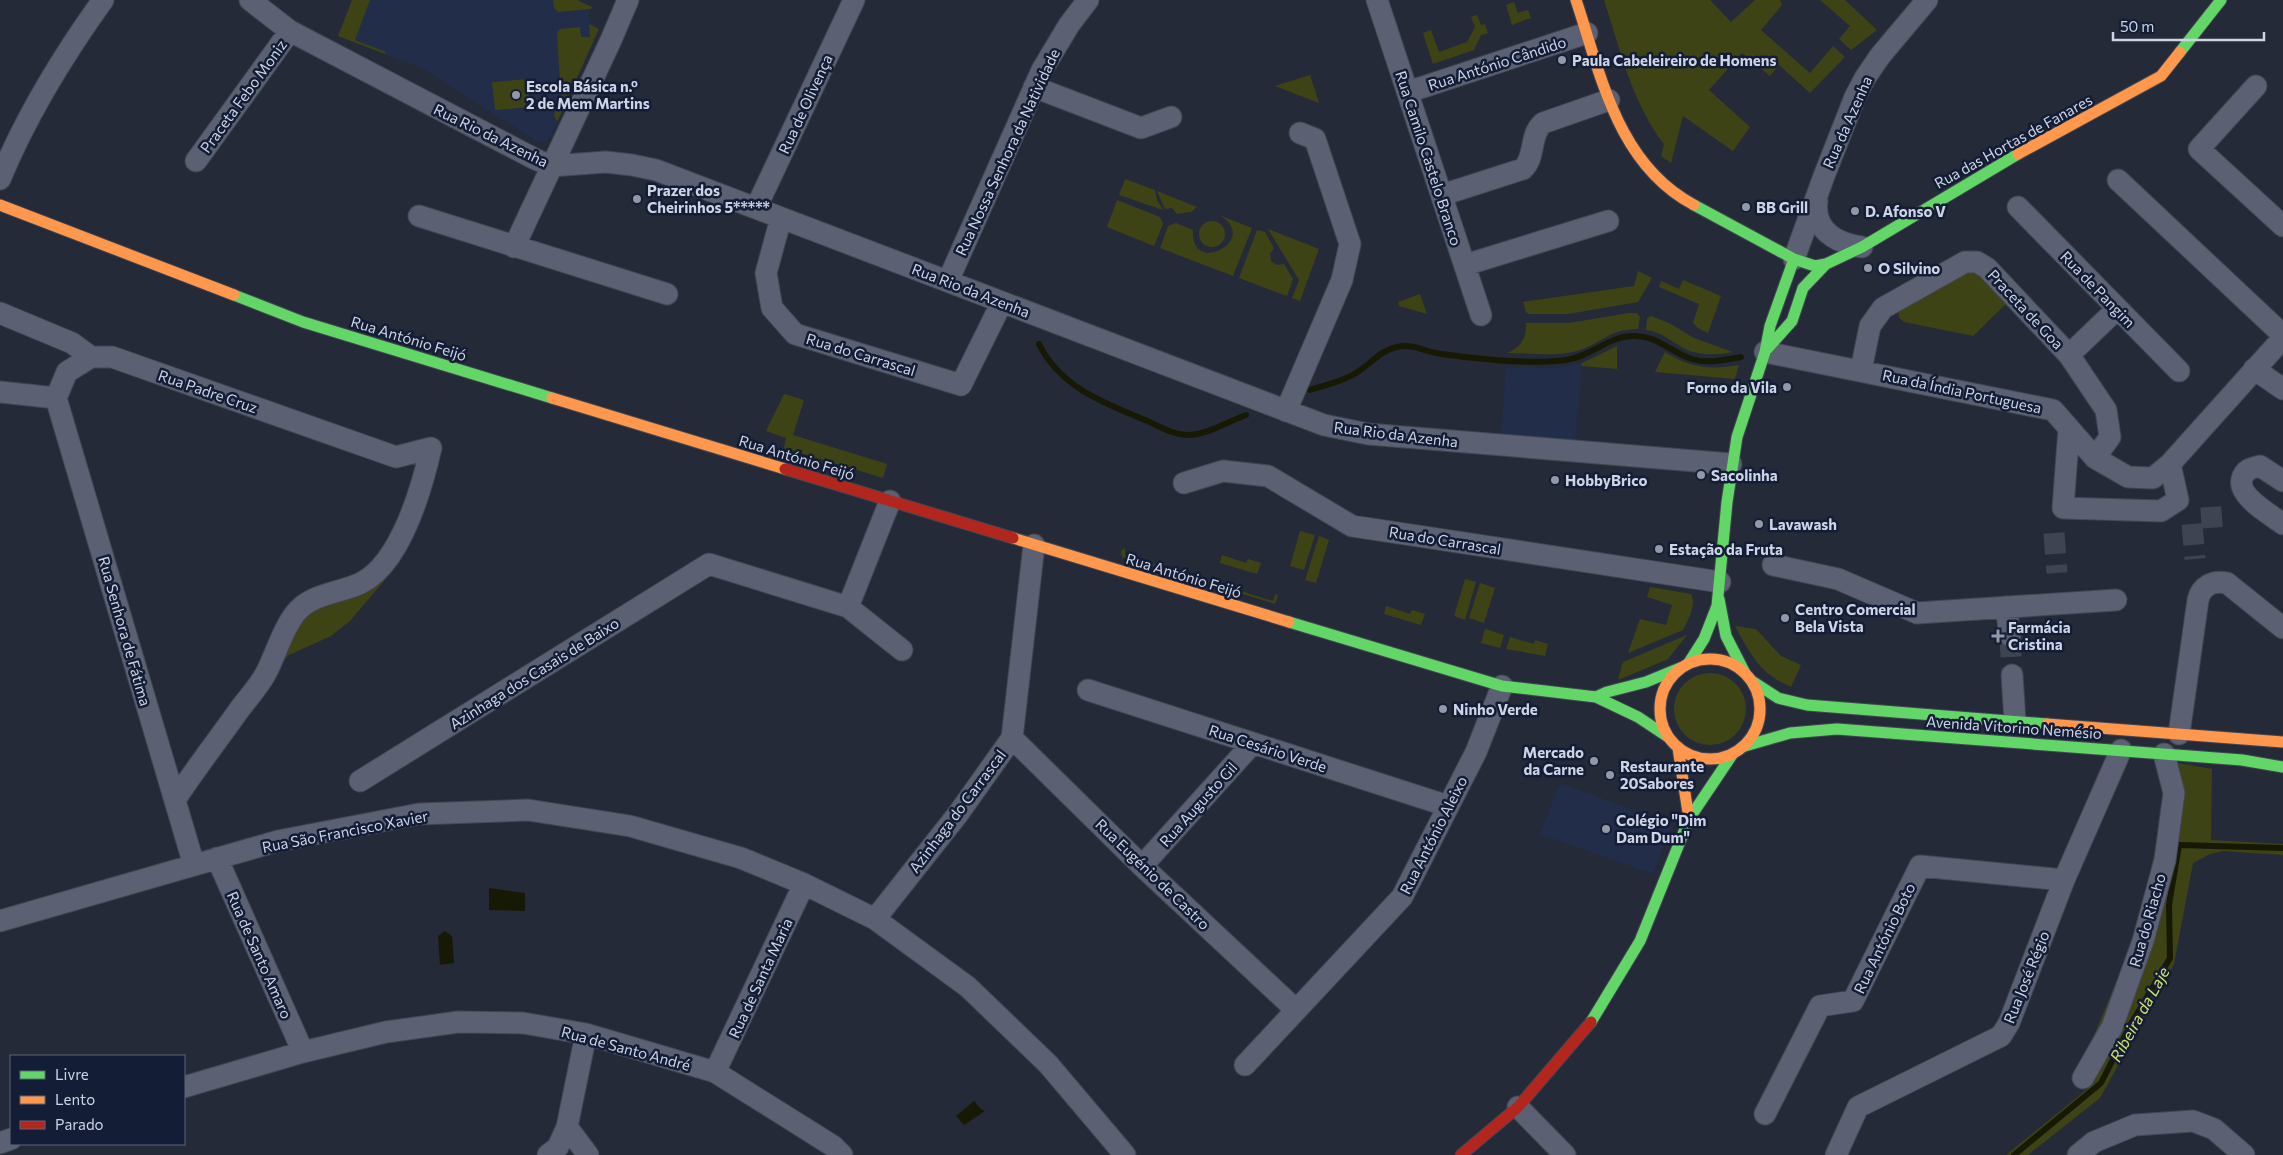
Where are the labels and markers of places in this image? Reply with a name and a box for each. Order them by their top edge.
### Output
place label: Paula Cabeleireiro de Homens [1572,51,1776,69]
marker: Paula Cabeleireiro de Homens [1556,54,1568,66]
place label: Escola Básica n.º 2 de Mem Martins [526,77,650,112]
marker: Escola Básica n.º 2 de Mem Martins [510,89,522,101]
place label: Prazer dos Cheirinhos 5***** [647,181,771,216]
marker: Prazer dos Cheirinhos 5***** [631,193,643,205]
place label: BB Grill [1756,198,1808,216]
marker: BB Grill [1740,201,1752,213]
place label: D. Afonso V [1865,202,1946,220]
marker: D. Afonso V [1849,205,1861,217]
place label: O Silvino [1878,259,1940,277]
marker: O Silvino [1862,262,1874,274]
place label: Forno da Vila [1686,378,1777,396]
marker: Forno da Vila [1781,381,1793,393]
place label: Sacolinha [1711,466,1778,484]
marker: Sacolinha [1695,469,1707,481]
place label: HobbyBrico [1565,471,1648,489]
marker: HobbyBrico [1549,474,1561,486]
place label: Lavawash [1769,515,1837,533]
marker: Lavawash [1753,518,1765,530]
place label: Estação da Fruta [1669,540,1783,558]
marker: Estação da Fruta [1653,543,1665,555]
place label: Centro Comercial Bela Vista [1795,600,1916,635]
marker: Centro Comercial Bela Vista [1779,612,1791,624]
place label: Farmácia Cristina [2008,618,2071,653]
marker: Farmácia Cristina [1992,630,2004,642]
place label: Ninho Verde [1453,700,1538,718]
marker: Ninho Verde [1437,703,1449,715]
place label: Mercado da Carne [1523,743,1584,778]
marker: Mercado da Carne [1588,755,1600,767]
place label: Restaurante 20Sabores [1620,757,1704,792]
marker: Restaurante 20Sabores [1604,769,1616,781]
place label: Colégio "Dim Dam Dum" [1616,811,1706,846]
marker: Colégio "Dim Dam Dum" [1600,823,1612,835]

